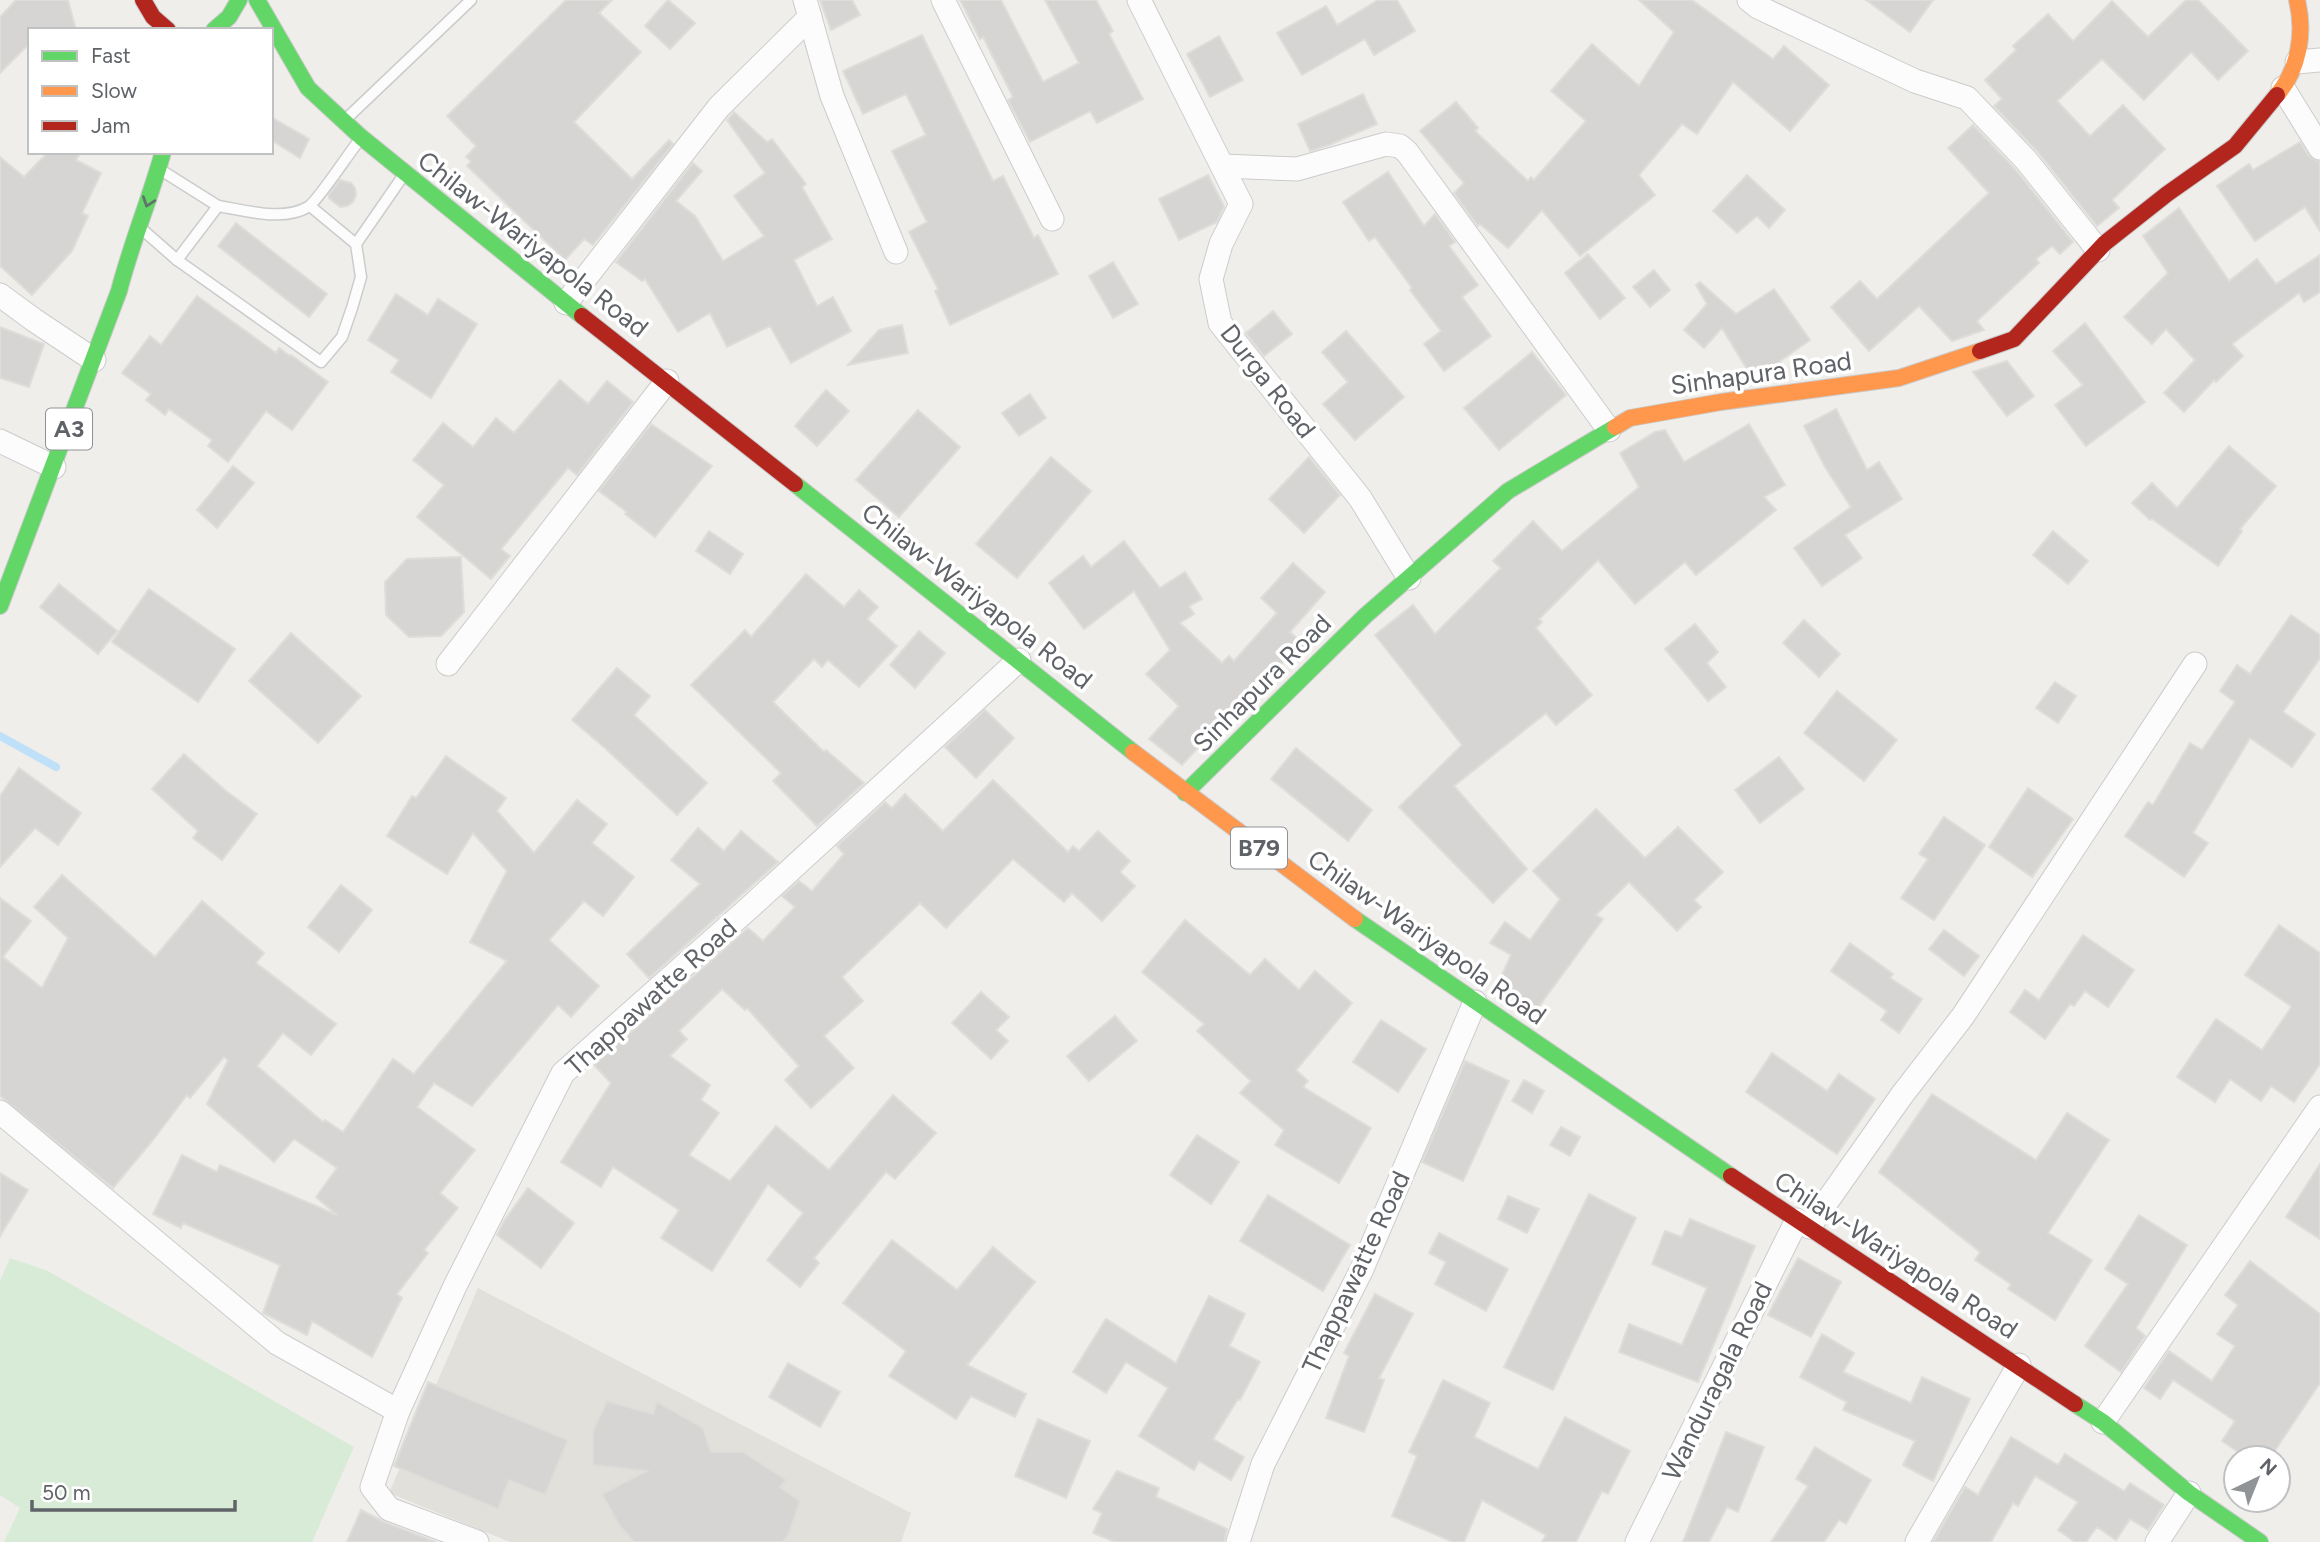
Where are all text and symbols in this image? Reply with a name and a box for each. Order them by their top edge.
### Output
legend [28,28,273,154]
text: Fast [91,43,131,68]
text: Slow [91,78,137,103]
text: Jam [91,113,130,138]
street label: Chilaw-Wariyapola Road [411,144,655,344]
one-way arrow [142,195,156,207]
street label: Durga Road [1214,318,1322,444]
street label: Sinhapura Road [1668,344,1854,402]
road number: A3 [46,408,92,449]
street label: Chilaw-Wariyapola Road [855,496,1099,696]
street label: Sinhapura Road [1186,607,1338,759]
road number: B79 [1231,828,1287,868]
street label: Chilaw-Wariyapola Road [1302,843,1552,1031]
street label: Thappawatte Road [559,912,743,1082]
street label: Chilaw-Wariyapola Road [1768,1164,2024,1346]
street label: Thappawatte Road [1295,1166,1417,1378]
street label: Wanduragala Road [1655,1276,1779,1486]
north arrow [2222,1444,2292,1514]
text: N [2255,1454,2281,1480]
scale bar [32,1468,234,1512]
text: 50 m [42,1480,91,1505]

